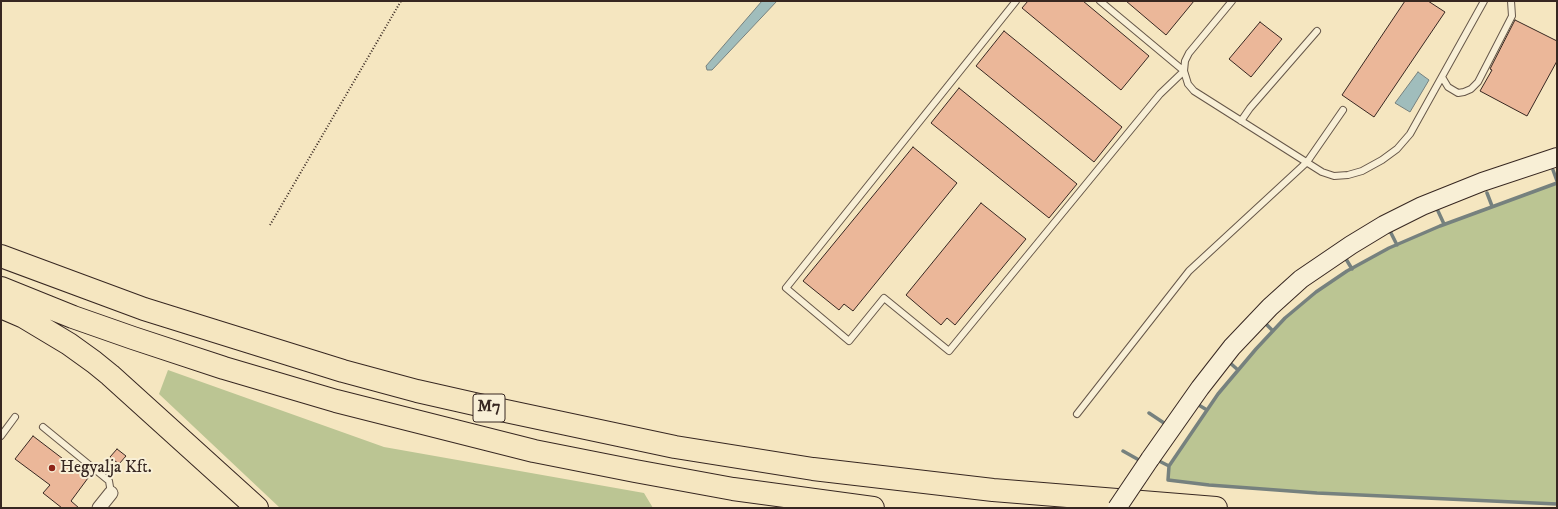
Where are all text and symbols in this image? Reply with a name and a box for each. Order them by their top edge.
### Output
road number: M7 [473,394,505,422]
place label: Hegyalja Kft. [60,458,152,478]
marker: Hegyalja Kft. [47,463,57,473]

